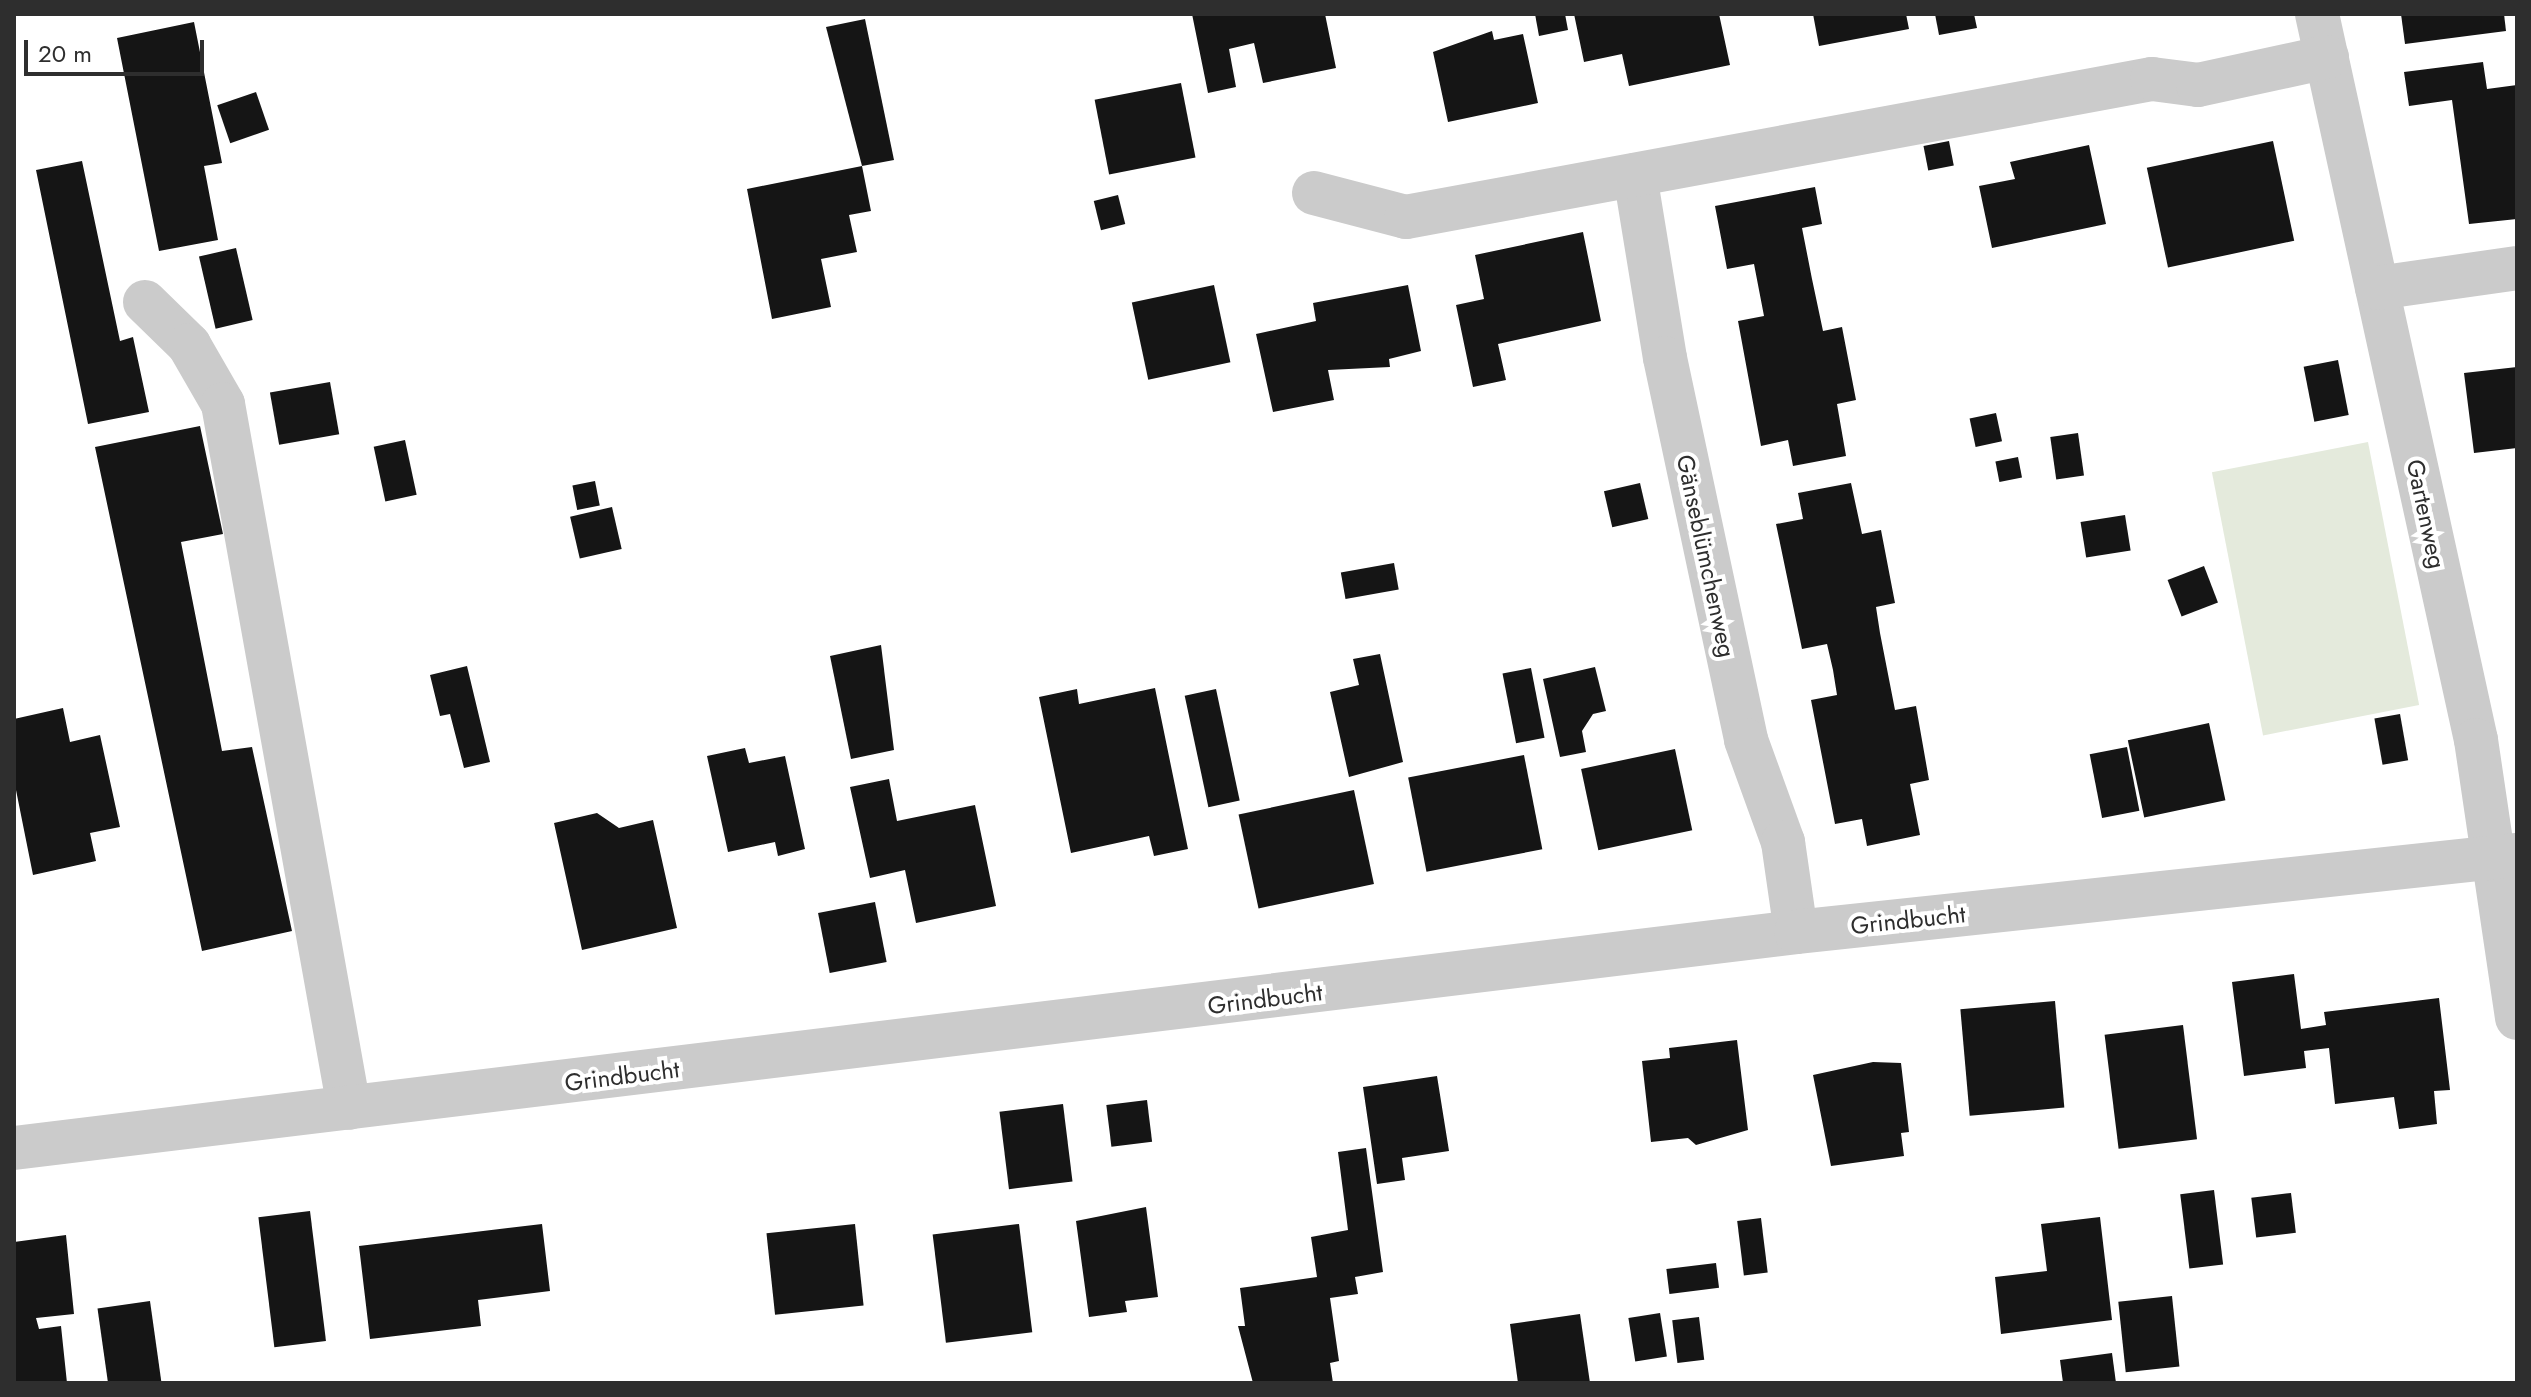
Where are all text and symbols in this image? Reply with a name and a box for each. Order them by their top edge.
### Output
scale bar [28,24,208,74]
text: 20 m [38,36,92,71]
street label: Gänseblümchenweg [1670,452,1742,660]
street label: Gartenweg [2400,457,2452,571]
street label: Grindbucht [1849,900,1967,940]
street label: Grindbucht [1206,978,1324,1020]
street label: Grindbucht [563,1055,681,1097]

